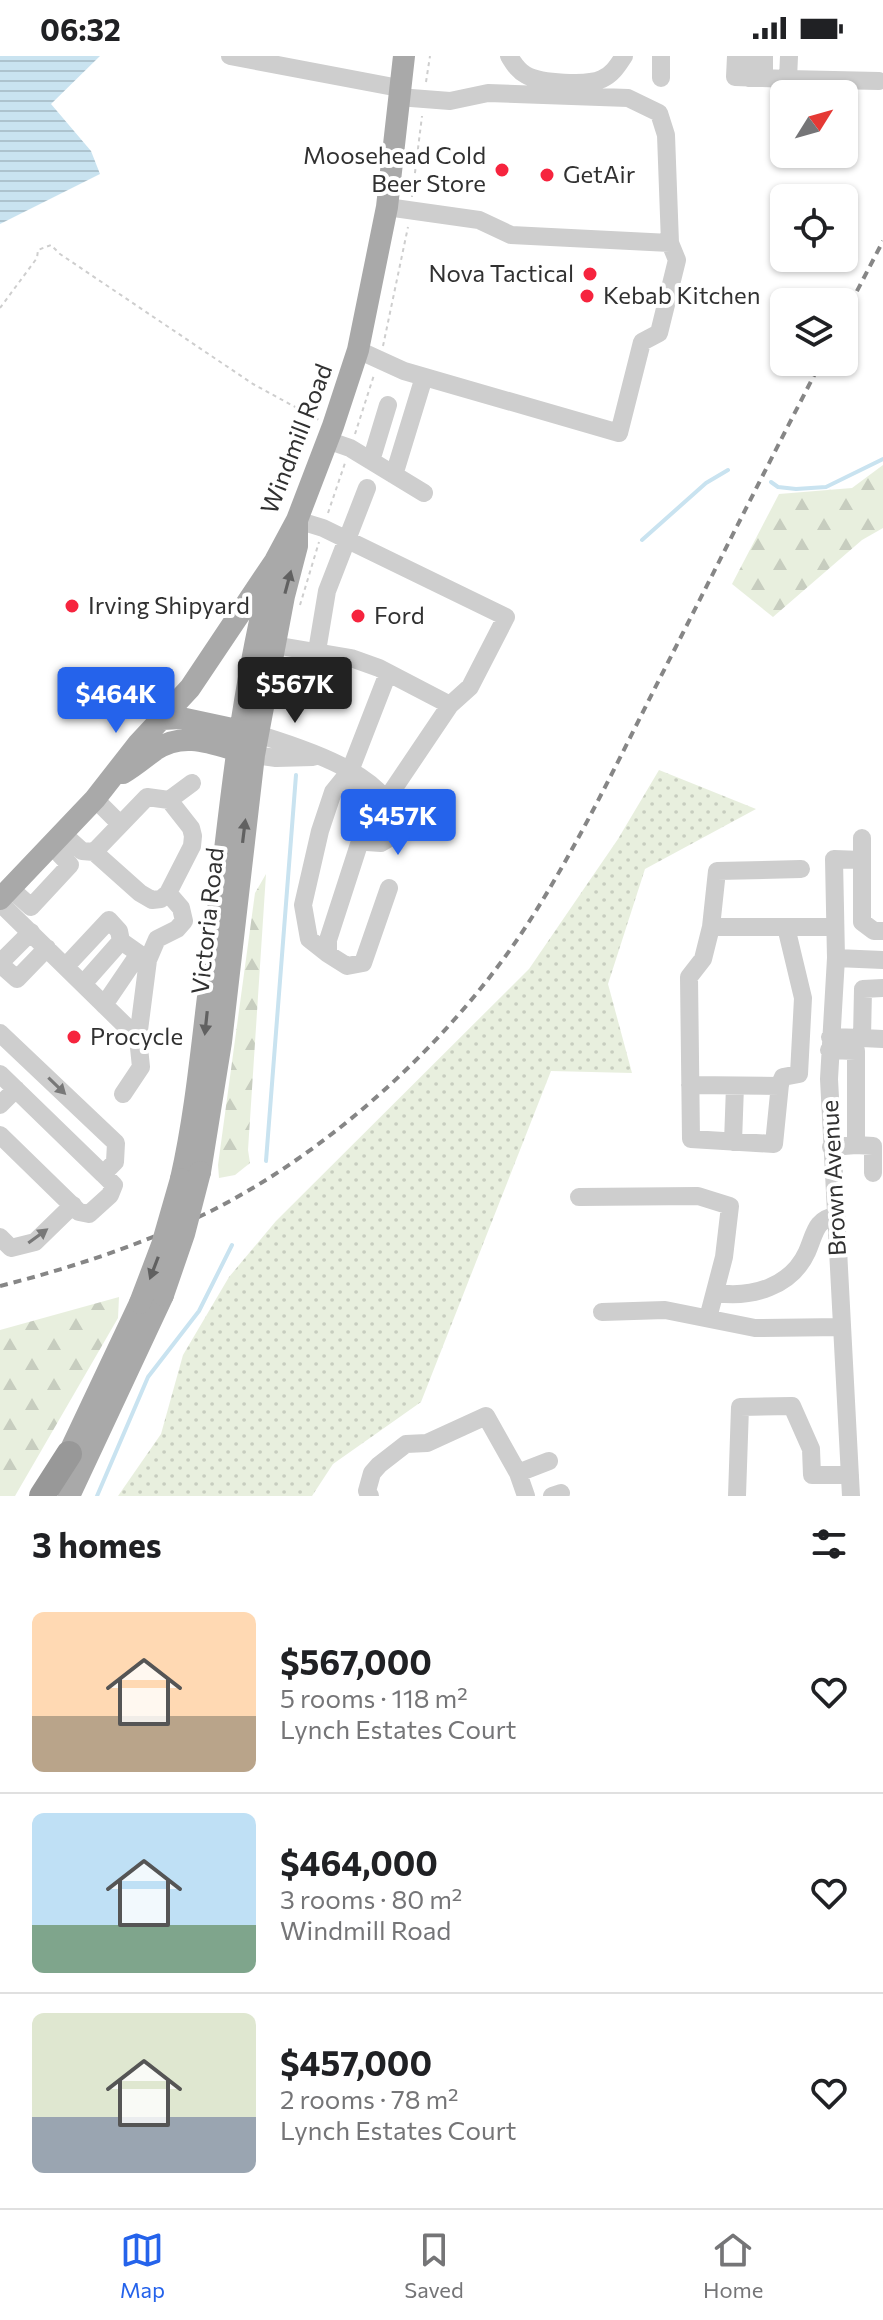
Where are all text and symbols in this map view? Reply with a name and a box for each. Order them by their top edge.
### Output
text: 06:32 [40,10,121,47]
north arrow [770,80,858,168]
map controls [770,80,858,376]
place label: Moosehead Cold Beer Store [303,140,486,197]
place label: GetAir [563,159,636,188]
marker: Moosehead Cold Beer Store [493,161,511,179]
marker: GetAir [538,166,556,184]
button: locate [770,184,858,272]
place label: Nova Tactical [429,258,574,287]
marker: Nova Tactical [581,265,599,283]
place label: Kebab Kitchen [603,280,760,309]
marker: Kebab Kitchen [578,287,596,305]
button: layers [770,288,858,376]
street label: Windmill Road [254,359,337,518]
one-way arrow [282,570,295,594]
place label: Irving Shipyard [88,590,250,619]
marker: Irving Shipyard [63,597,81,615]
place label: Ford [374,600,425,629]
marker: Ford [349,607,367,625]
pin: $567K [239,657,351,725]
pin: $464K [60,667,172,735]
text: $567K [256,667,334,698]
text: $464K [75,677,157,708]
pin: $457K [342,789,454,857]
text: $457K [359,799,437,830]
one-way arrow [238,818,251,843]
street label: Victoria Road [184,846,229,996]
one-way arrow [199,1011,212,1036]
place label: Procycle [90,1021,183,1050]
marker: Procycle [65,1028,83,1046]
one-way arrow [47,1077,66,1095]
street label: Brown Avenue [814,1099,851,1257]
one-way arrow [27,1228,49,1244]
one-way arrow [147,1256,160,1280]
icon: filters [807,1522,851,1566]
text: 3 homes [32,1523,162,1565]
text: $567,000 [280,1640,432,1682]
icon: home [96,1644,192,1740]
icon: heart [807,1670,851,1714]
text: 5 rooms · 118 m² [280,1682,468,1713]
text: Lynch Estates Court [280,1713,517,1744]
text: $464,000 [280,1841,438,1883]
icon: home [96,1845,192,1941]
icon: heart [807,1871,851,1915]
text: 3 rooms · 80 m² [280,1883,462,1914]
text: Windmill Road [280,1914,451,1945]
text: $457,000 [280,2041,432,2083]
icon: home [96,2045,192,2141]
icon: heart [807,2071,851,2115]
text: 2 rooms · 78 m² [280,2083,459,2114]
text: Lynch Estates Court [280,2114,517,2145]
tab: Map [120,2228,165,2303]
tab: Saved [404,2228,464,2303]
tab: Home [703,2228,763,2303]

